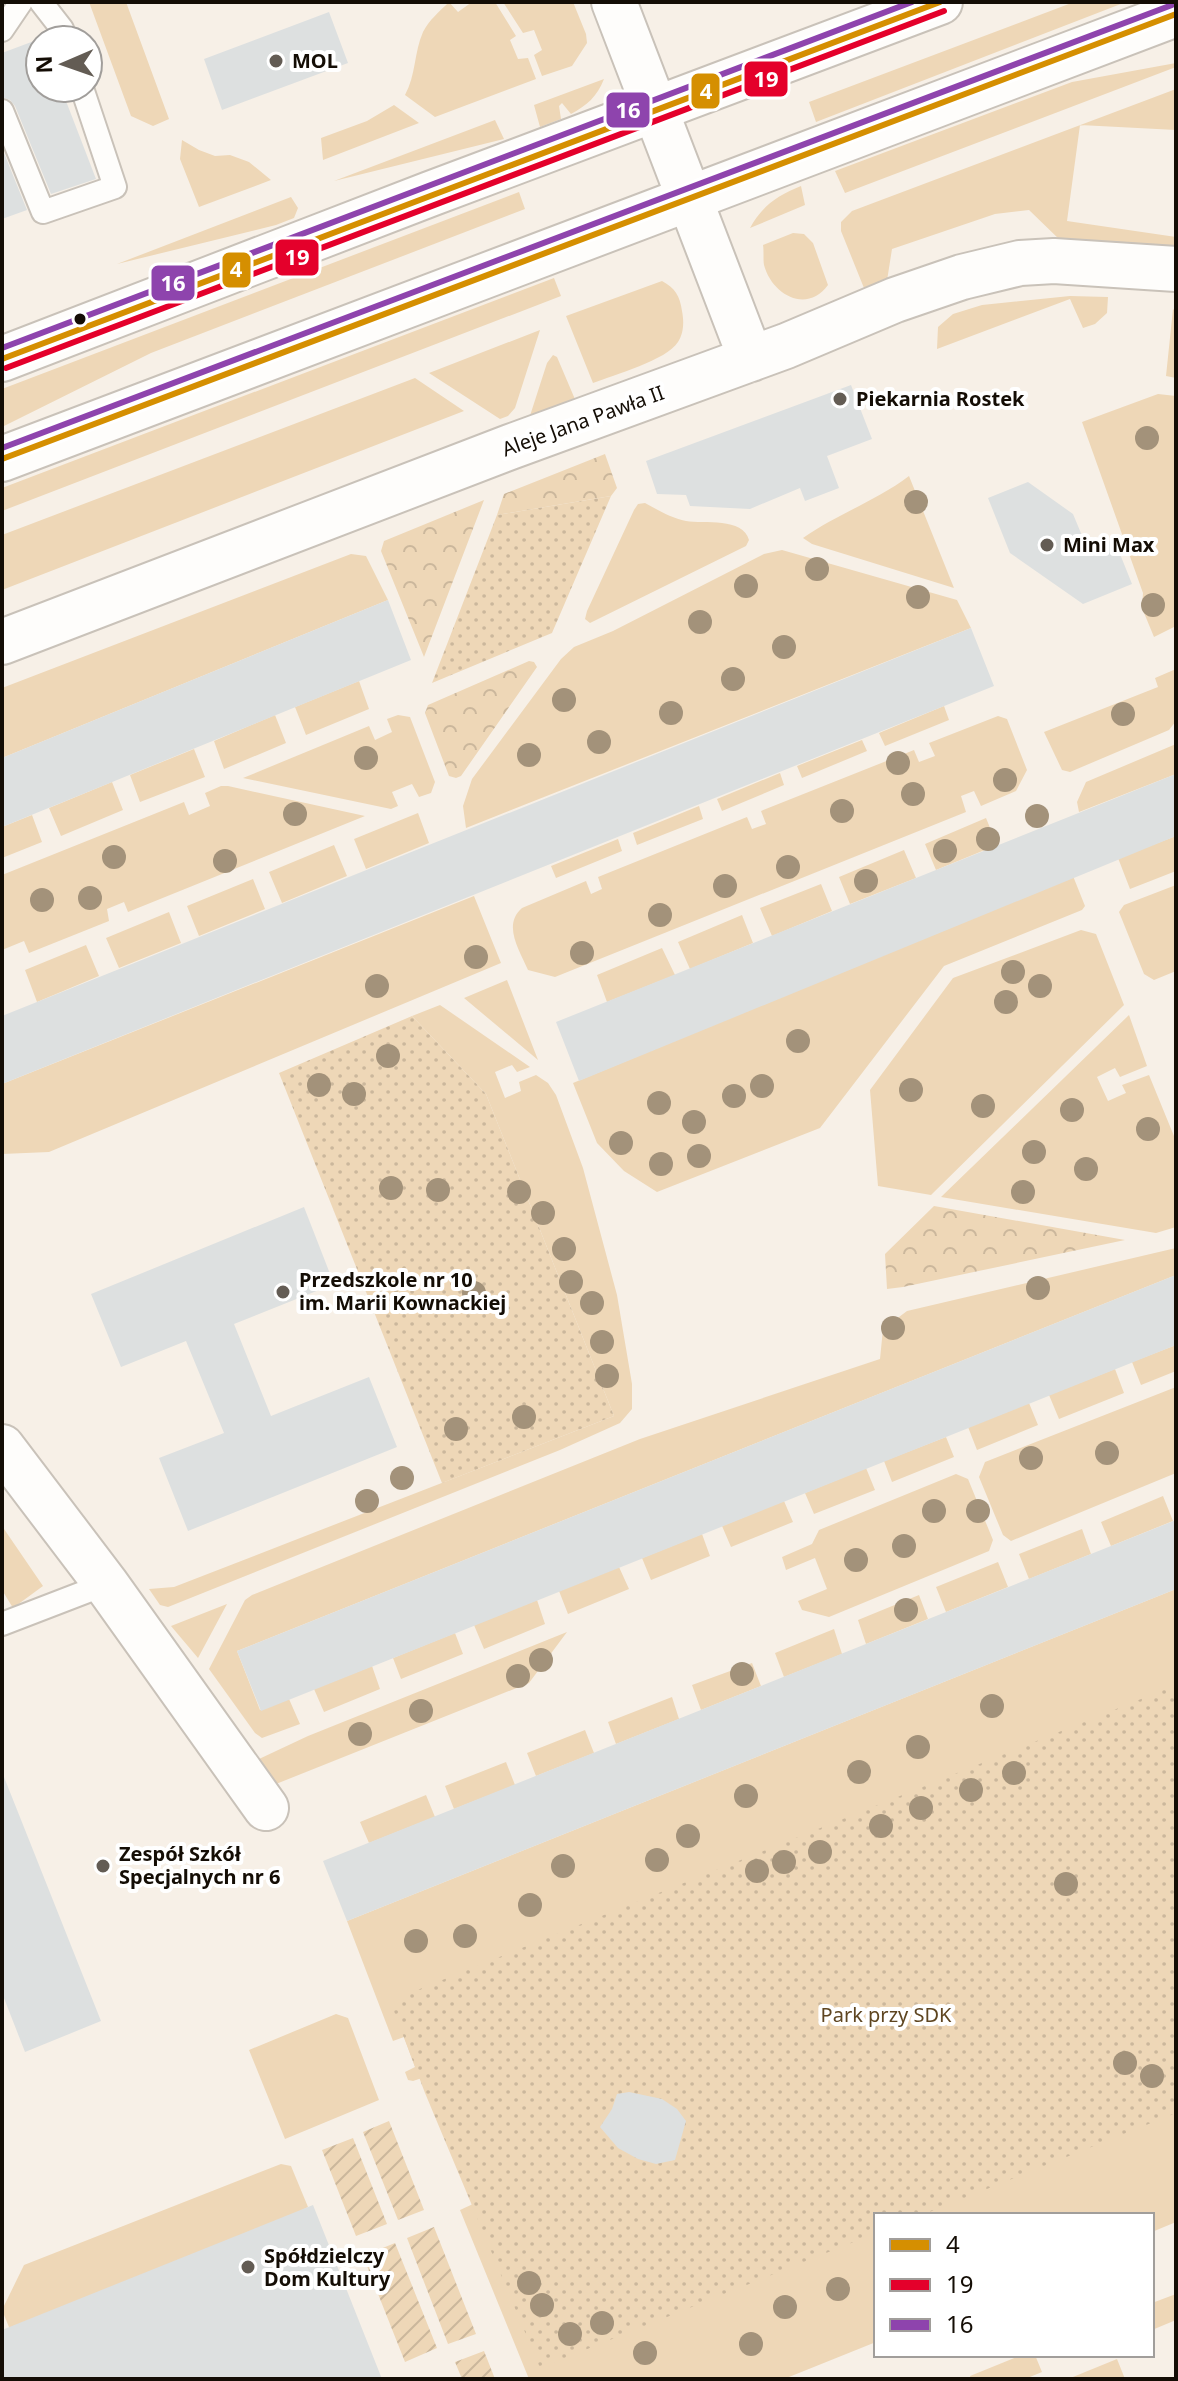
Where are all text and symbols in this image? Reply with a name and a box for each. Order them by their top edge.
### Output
north arrow [24,24,104,104]
place label: MOL [292,47,338,74]
marker: MOL [267,52,285,70]
text: N [28,55,58,74]
line badge: 19 [743,60,789,98]
text: 19 [753,63,779,93]
line badge: 4 [690,72,721,110]
text: 4 [700,75,713,105]
line badge: 16 [605,91,651,129]
text: 16 [615,94,641,124]
line badge: 19 [274,238,320,277]
text: 19 [284,241,310,271]
line badge: 4 [221,251,252,289]
text: 4 [230,253,243,283]
line badge: 16 [150,264,196,302]
text: 16 [160,267,186,297]
unlabelled marker [72,311,88,327]
street label: Aleje Jana Pawła II [498,379,668,462]
place label: Piekarnia Rostek [856,385,1025,412]
marker: Piekarnia Rostek [831,390,849,408]
place label: Mini Max [1063,531,1155,558]
marker: Mini Max [1038,536,1056,554]
place label: Przedszkole nr 10 im. Marii Kownackiej [299,1266,506,1316]
marker: Przedszkole nr 10 im. Marii Kownackiej [274,1283,292,1301]
place label: Zespół Szkół Specjalnych nr 6 [119,1840,280,1890]
marker: Zespół Szkół Specjalnych nr 6 [94,1857,112,1875]
park label: Park przy SDK [821,2001,952,2028]
legend [874,2213,1154,2357]
text: 4 [946,2227,960,2260]
place label: Spółdzielczy Dom Kultury [264,2242,391,2292]
marker: Spółdzielczy Dom Kultury [239,2258,257,2276]
text: 19 [946,2267,973,2300]
text: 16 [946,2307,973,2340]

